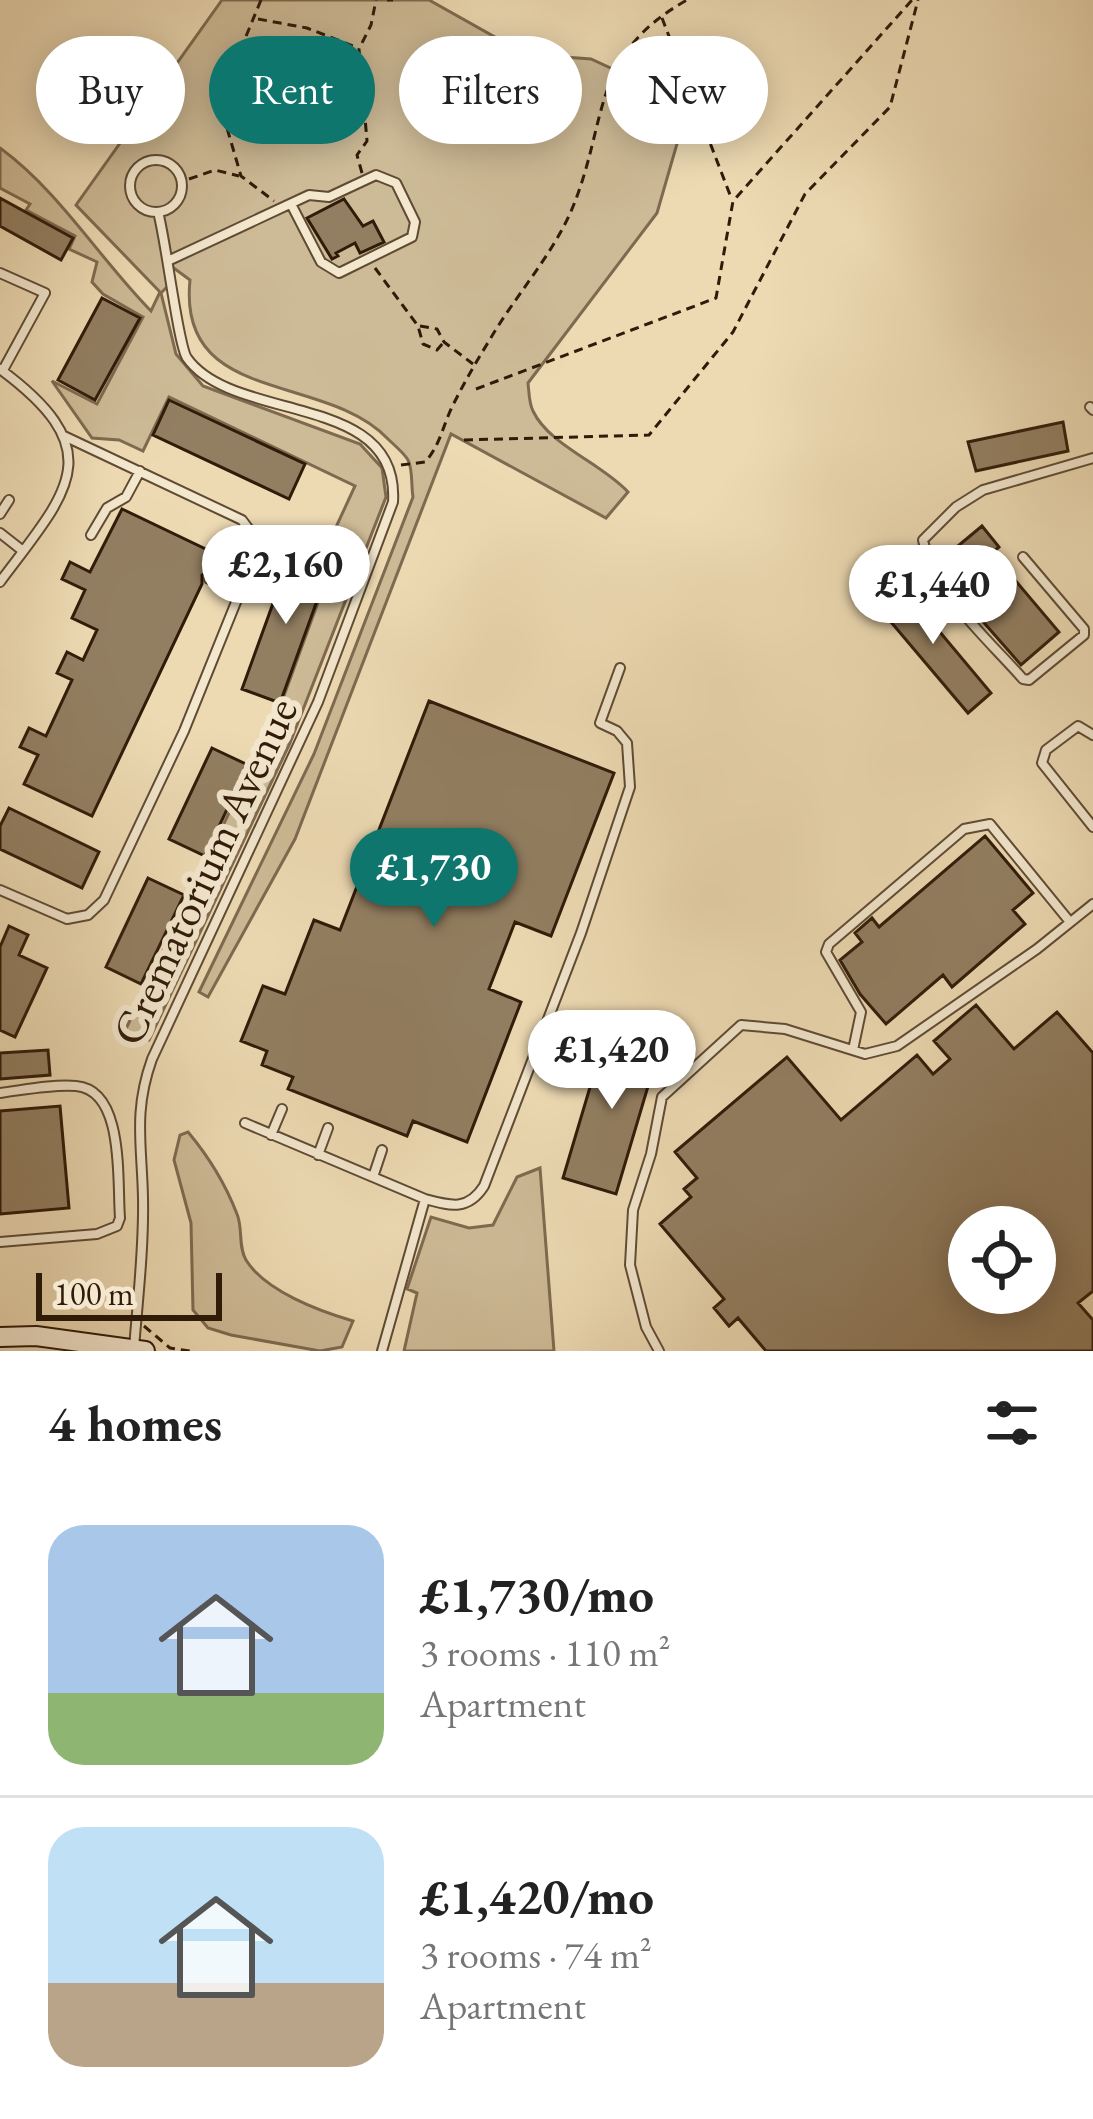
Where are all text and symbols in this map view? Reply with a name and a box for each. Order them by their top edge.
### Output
chip: Buy [36,36,185,144]
chip: Rent [209,36,375,144]
chip: Filters [399,36,582,144]
chip: New [606,36,768,144]
pin: £2,160 [188,525,384,627]
text: £2,160 [229,538,343,589]
pin: £1,440 [835,545,1031,647]
text: £1,440 [876,558,990,609]
street label: Crematorium Avenue [98,688,310,1054]
pin: £1,730 [336,828,532,930]
text: £1,730 [377,841,491,892]
pin: £1,420 [514,1010,710,1112]
text: £1,420 [555,1023,669,1074]
map controls [948,1206,1056,1314]
button: locate [948,1206,1056,1314]
scale bar [36,1267,222,1320]
text: 100 m [54,1272,134,1315]
text: 4 homes [48,1390,222,1456]
icon: filters [979,1390,1045,1456]
text: £1,730/mo [420,1561,654,1627]
icon: home [144,1573,288,1717]
text: 3 rooms · 110 m² [420,1627,671,1678]
text: Apartment [420,1678,586,1729]
text: £1,420/mo [420,1863,654,1929]
icon: home [144,1875,288,2019]
text: 3 rooms · 74 m² [420,1929,652,1980]
text: Apartment [420,1980,586,2031]

